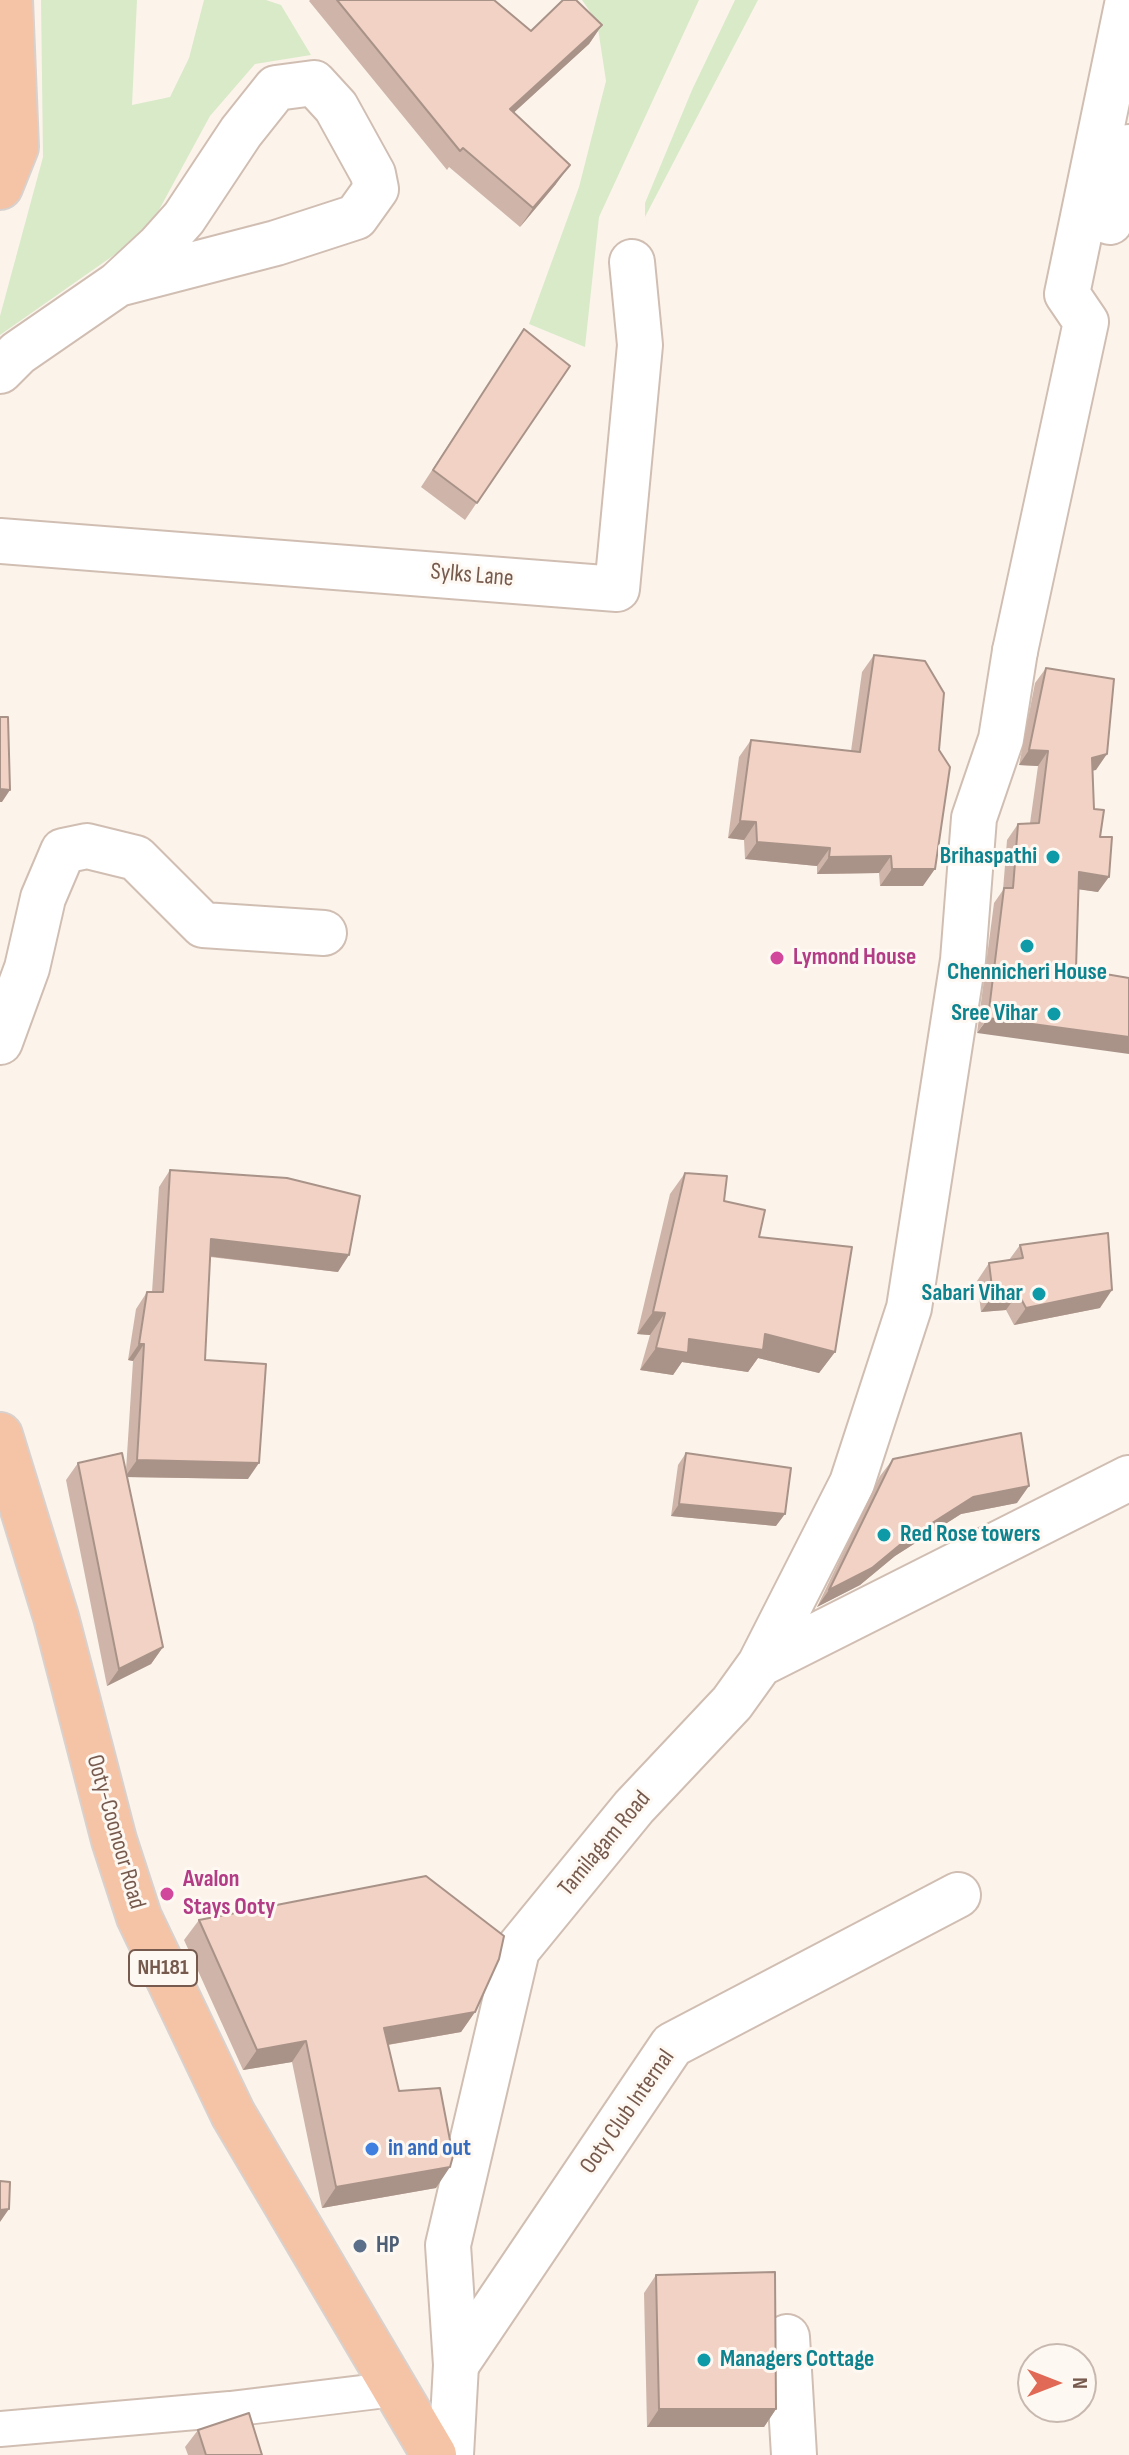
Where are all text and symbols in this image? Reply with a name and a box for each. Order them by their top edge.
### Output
street label: Sylks Lane [429,558,515,594]
place label: Brihaspathi [940,843,1037,871]
marker: Brihaspathi [1044,848,1062,866]
marker: Chennicheri House [1018,937,1036,955]
place label: Lymond House [793,944,916,972]
marker: Lymond House [768,949,786,967]
place label: Chennicheri House [947,959,1107,987]
place label: Sree Vihar [951,1000,1038,1028]
marker: Sree Vihar [1045,1005,1063,1023]
place label: Sabari Vihar [922,1280,1023,1308]
marker: Sabari Vihar [1030,1285,1048,1303]
place label: Red Rose towers [900,1521,1040,1549]
marker: Red Rose towers [875,1526,893,1544]
street label: Ooty-Coonoor Road [79,1752,151,1912]
street label: Tamilagam Road [553,1785,657,1903]
place label: Avalon Stays Ooty [183,1866,275,1922]
marker: Avalon Stays Ooty [158,1885,176,1903]
road number: NH181 [129,1950,197,1986]
street label: Ooty Club Internal [575,2044,681,2180]
place label: in and out [388,2135,471,2163]
marker: in and out [363,2140,381,2158]
place label: HP [376,2232,400,2260]
marker: HP [351,2237,369,2255]
north arrow [1017,2343,1097,2423]
place label: Managers Cottage [720,2346,874,2374]
marker: Managers Cottage [695,2351,713,2369]
text: N [1066,2377,1093,2389]

